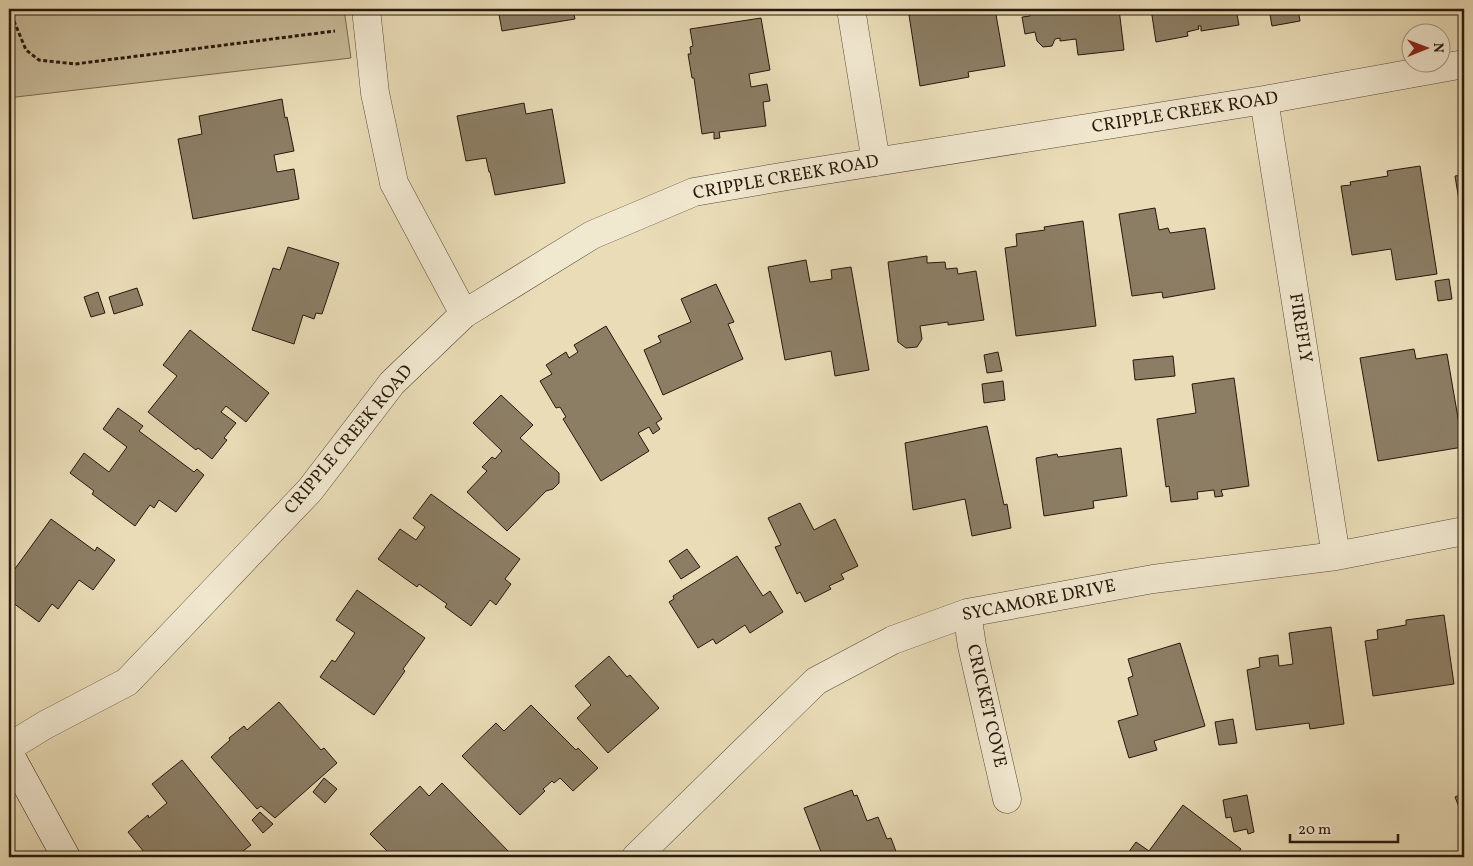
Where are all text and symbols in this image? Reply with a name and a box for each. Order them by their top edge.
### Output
north arrow [1400,22,1450,72]
text: N [1428,43,1447,53]
street label: CRIPPLE CREEK ROAD [1090,86,1280,140]
street label: CRIPPLE CREEK ROAD [691,149,881,207]
street label: FIREFLY [1282,291,1318,365]
street label: CRIPPLE CREEK ROAD [279,360,419,520]
street label: SYCAMORE DRIVE [960,574,1118,628]
street label: CRICKET COVE [960,642,1012,770]
scale bar [1290,811,1398,843]
text: 20 m [1298,820,1331,841]

